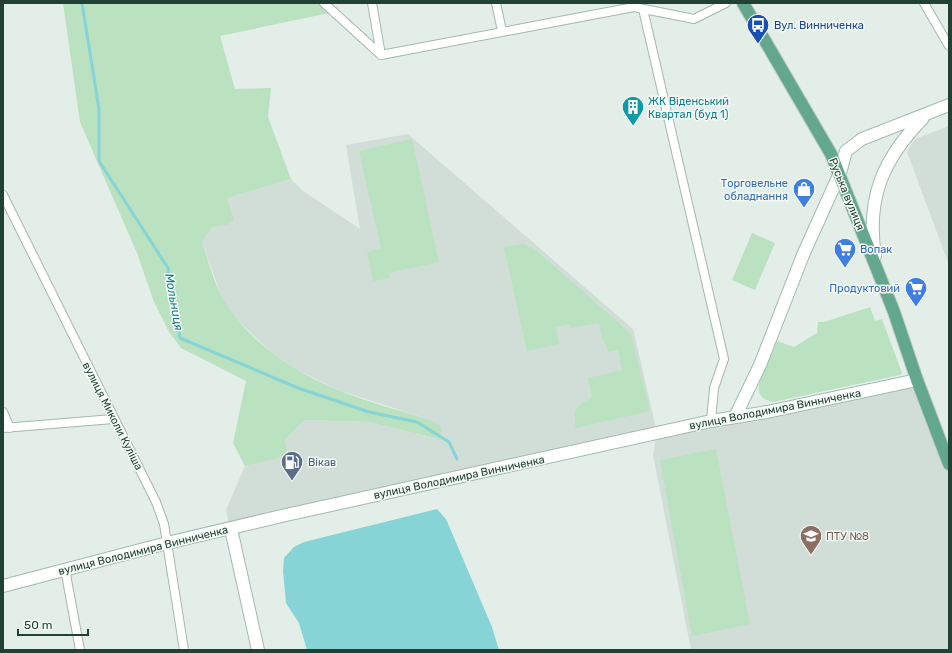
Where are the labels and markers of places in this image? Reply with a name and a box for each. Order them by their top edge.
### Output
bus stop icon: Вул. Винниченка [745,12,771,45]
place label: Вул. Винниченка [774,19,864,32]
building icon: ЖК Віденський Квартал (буд 1) [620,94,646,127]
place label: ЖК Віденський Квартал (буд 1) [648,95,729,121]
shop icon: Торговельне обладнання [791,176,817,209]
place label: Торговельне обладнання [721,177,788,203]
supermarket icon: Вопак [832,236,858,269]
place label: Вопак [860,243,892,256]
supermarket icon: Продуктовий [903,275,929,308]
place label: Продуктовий [829,282,900,295]
fuel station icon: Вікав [279,449,305,482]
place label: Вікав [308,456,336,469]
school or university icon: ПТУ №8 [798,523,824,556]
place label: ПТУ №8 [826,530,869,543]

